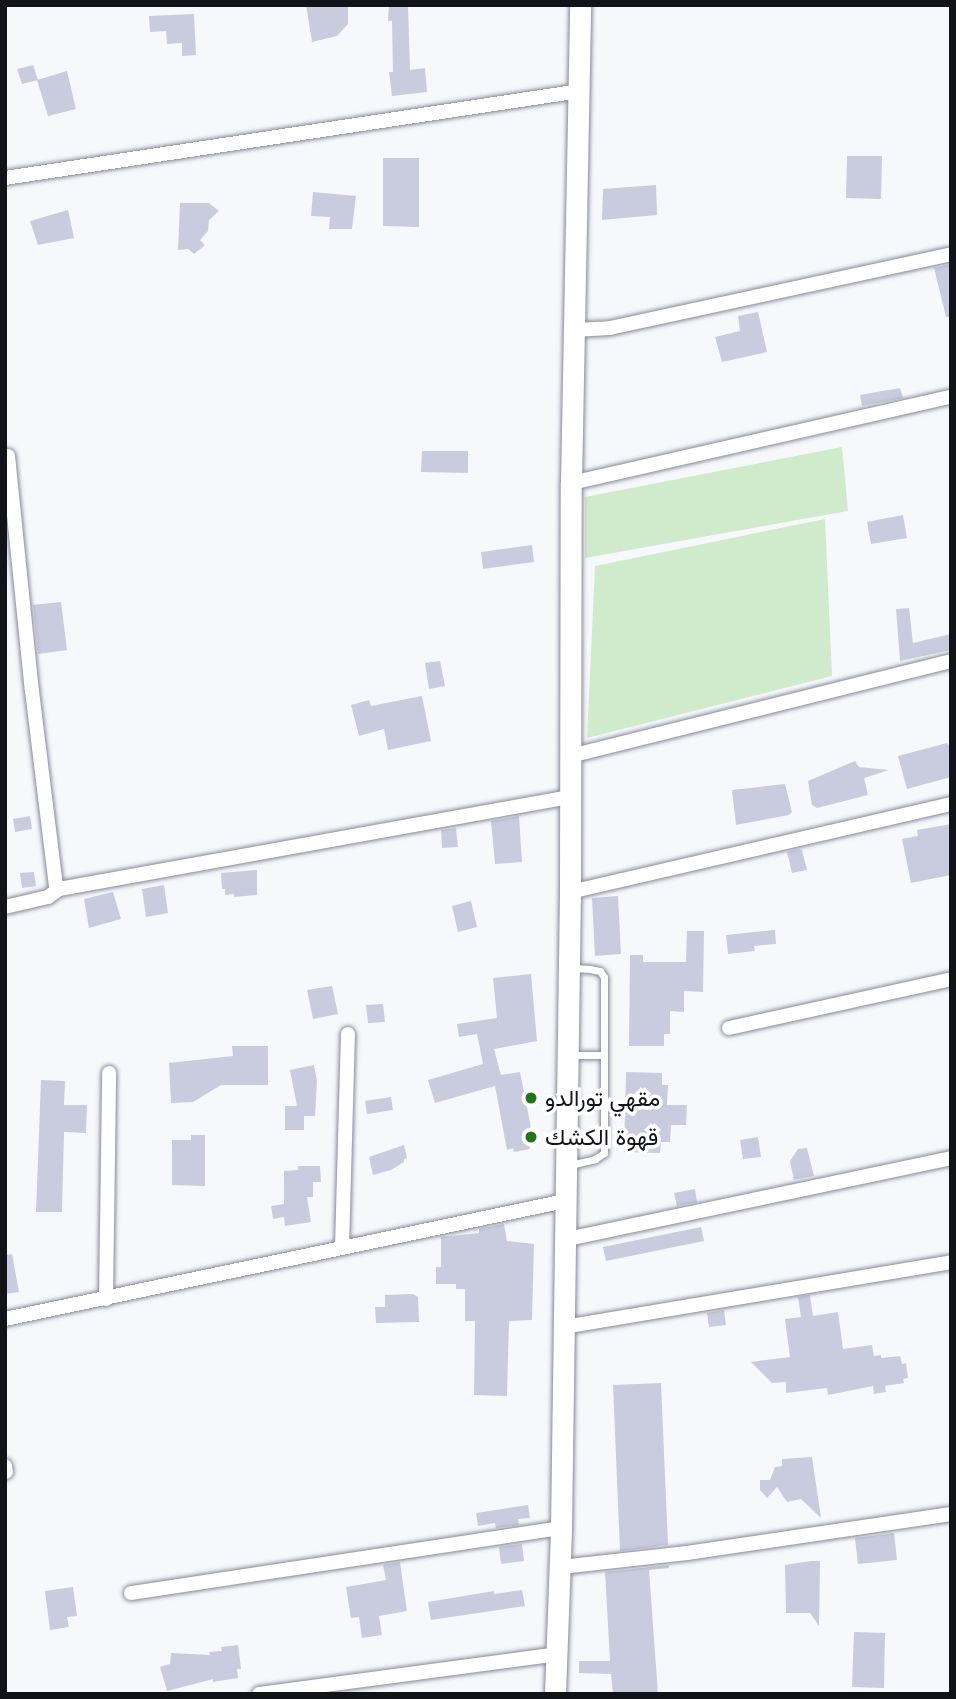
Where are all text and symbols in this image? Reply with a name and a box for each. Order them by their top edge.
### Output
place label: مقهي تورالدو [545,1084,660,1112]
marker: مقهي تورالدو [523,1090,539,1106]
place label: قهوة الكشك [545,1123,658,1151]
marker: قهوة الكشك [523,1129,539,1145]

